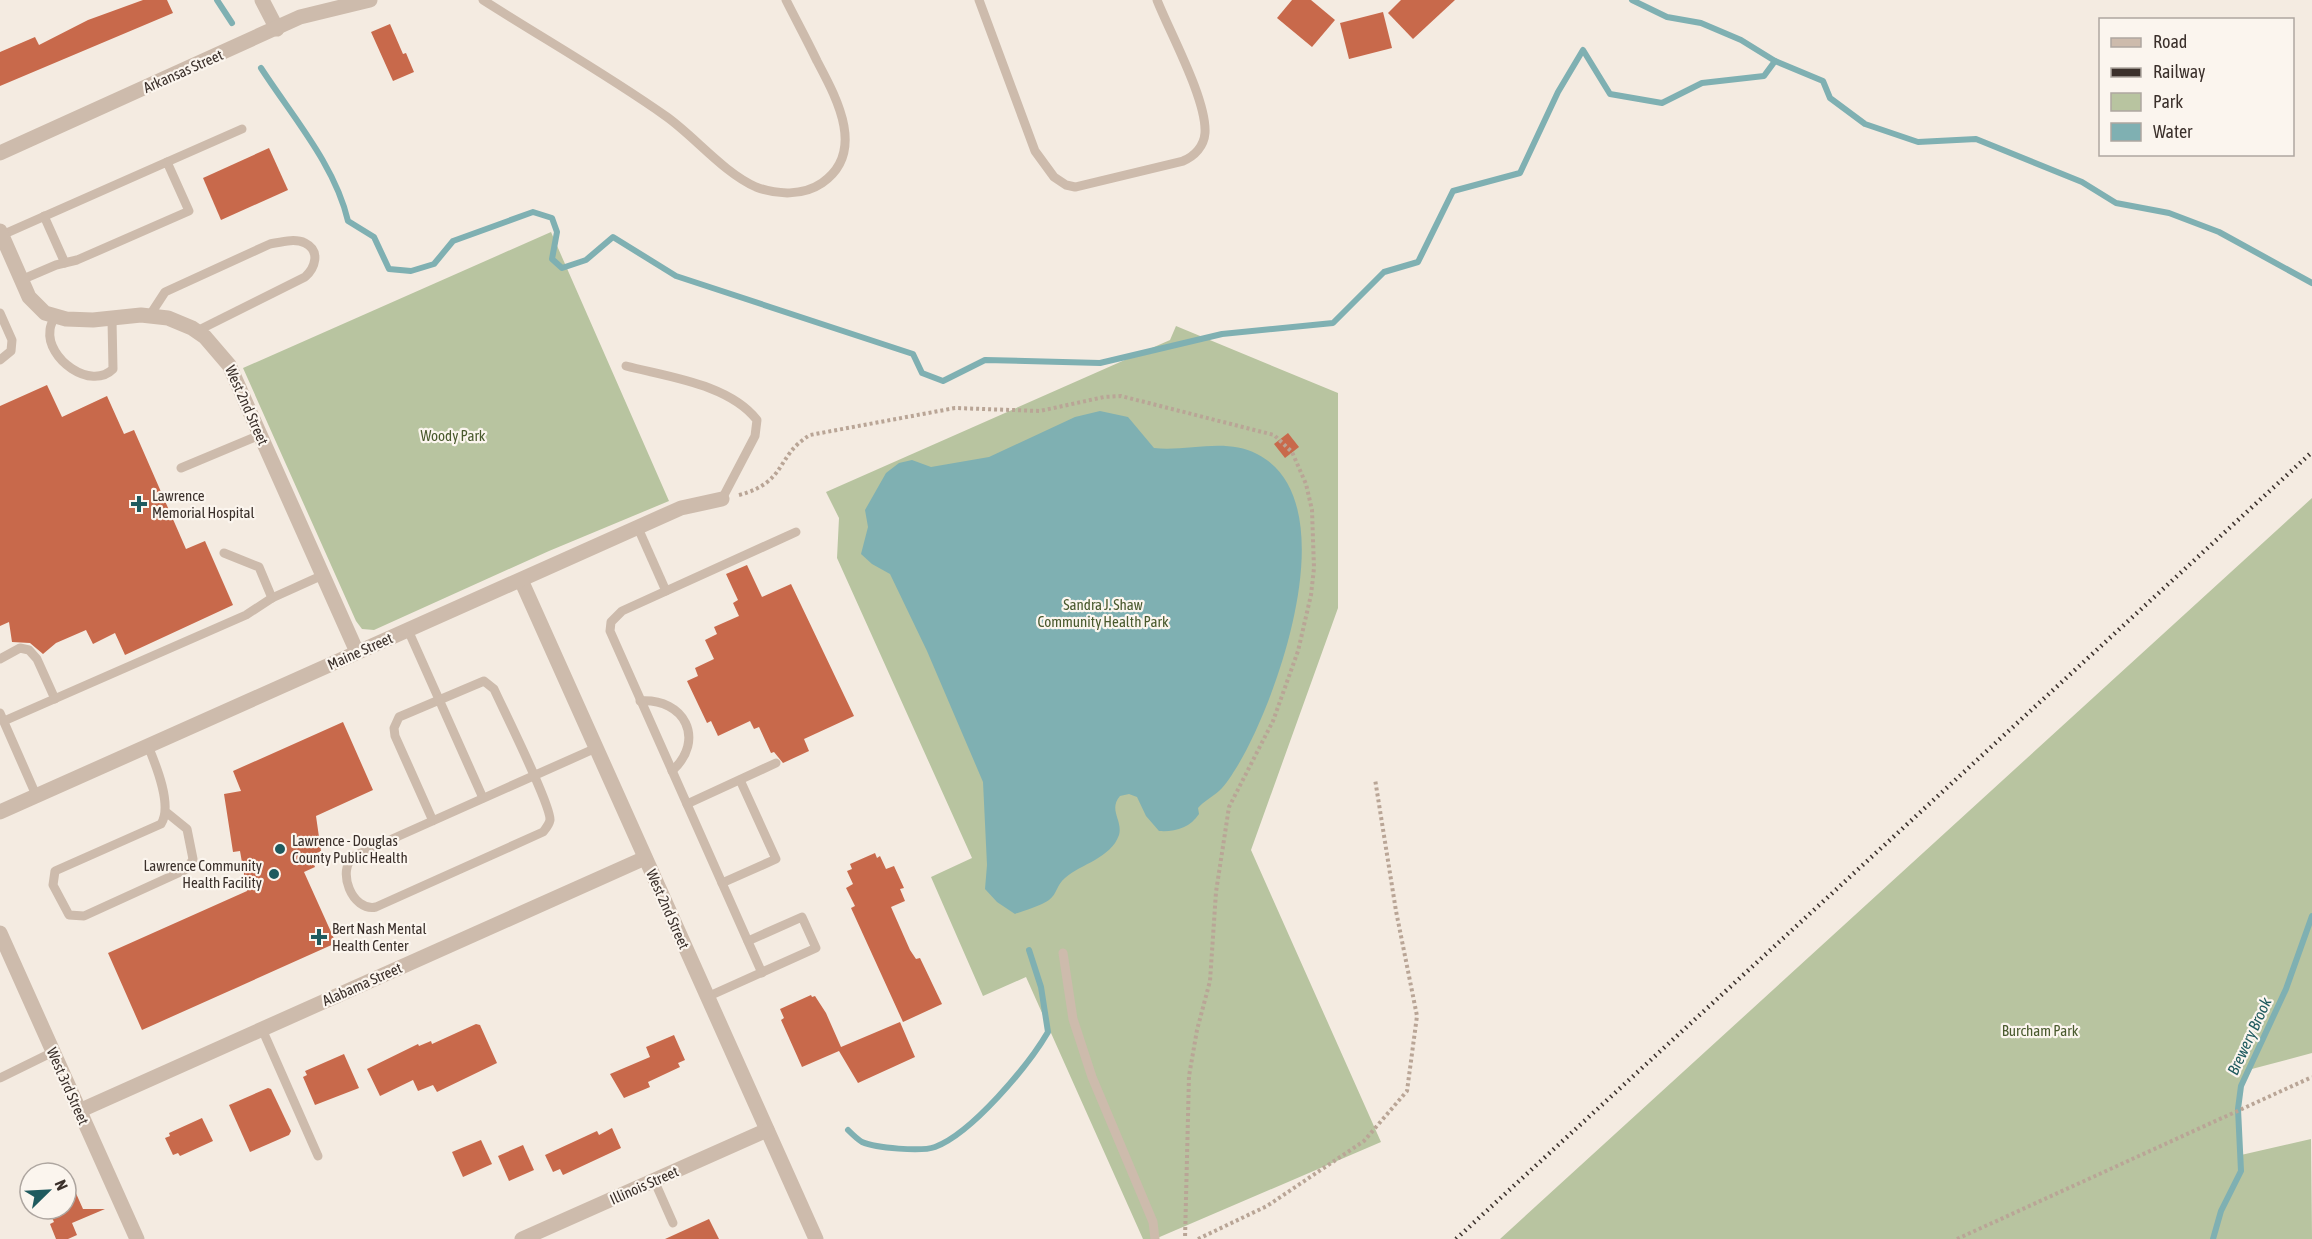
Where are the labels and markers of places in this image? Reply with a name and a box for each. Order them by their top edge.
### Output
place label: Lawrence Memorial Hospital [152,487,255,521]
marker: Lawrence Memorial Hospital [130,495,148,513]
place label: Lawrence - Douglas County Public Health [292,832,408,866]
marker: Lawrence - Douglas County Public Health [273,842,287,856]
place label: Lawrence Community Health Facility [143,857,262,891]
marker: Lawrence Community Health Facility [267,867,281,881]
place label: Bert Nash Mental Health Center [332,920,426,954]
marker: Bert Nash Mental Health Center [310,928,328,946]

